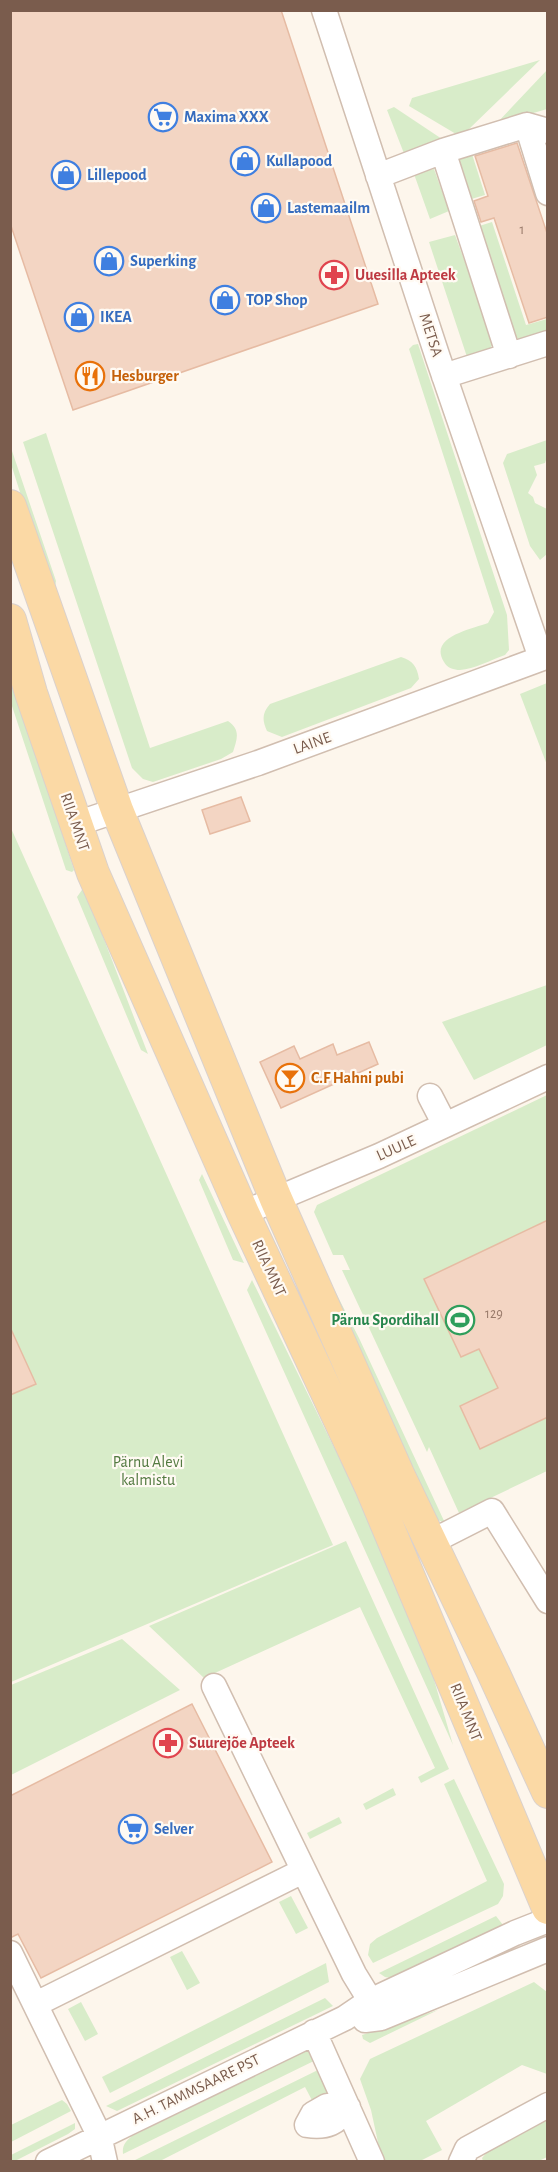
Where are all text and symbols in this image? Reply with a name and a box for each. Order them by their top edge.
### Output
supermarket icon: Maxima XXX [147,101,179,133]
place label: Maxima XXX [184,109,269,125]
shop icon: Kullapood [229,145,261,177]
place label: Kullapood [266,153,333,169]
shop icon: Lillepood [50,159,82,191]
place label: Lillepood [87,167,147,183]
shop icon: Lastemaailm [250,192,282,224]
place label: Lastemaailm [287,200,370,216]
house number: 1 [520,223,524,237]
shop icon: Superking [93,245,125,277]
place label: Superking [130,253,197,269]
pharmacy icon: Uuesilla Apteek [318,259,350,291]
place label: Uuesilla Apteek [355,267,456,283]
shop icon: TOP Shop [209,284,241,316]
place label: TOP Shop [246,292,308,308]
shop icon: IKEA [63,301,95,333]
place label: IKEA [100,309,132,325]
street label: METSA [416,311,446,359]
restaurant icon: Hesburger [74,360,106,392]
place label: Hesburger [111,368,179,384]
street label: LAINE [291,729,333,757]
street label: RIIA MNT [58,791,92,853]
bar icon: C.F Hahni pubi [274,1062,306,1094]
place label: C.F Hahni pubi [311,1070,404,1086]
street label: LUULE [374,1132,418,1164]
street label: RIIA MNT [249,1237,289,1299]
sports icon: Pärnu Spordihall [444,1304,476,1336]
house number: 129 [485,1307,503,1321]
place label: Pärnu Spordihall [331,1312,439,1328]
park label: Pärnu Alevi kalmistu [113,1454,183,1488]
street label: RIIA MNT [447,1681,485,1743]
pharmacy icon: Suurejõe Apteek [152,1727,184,1759]
place label: Suurejõe Apteek [189,1735,295,1752]
supermarket icon: Selver [117,1813,149,1845]
place label: Selver [154,1821,194,1837]
street label: A.H. TAMMSAARE PST [130,2051,263,2127]

